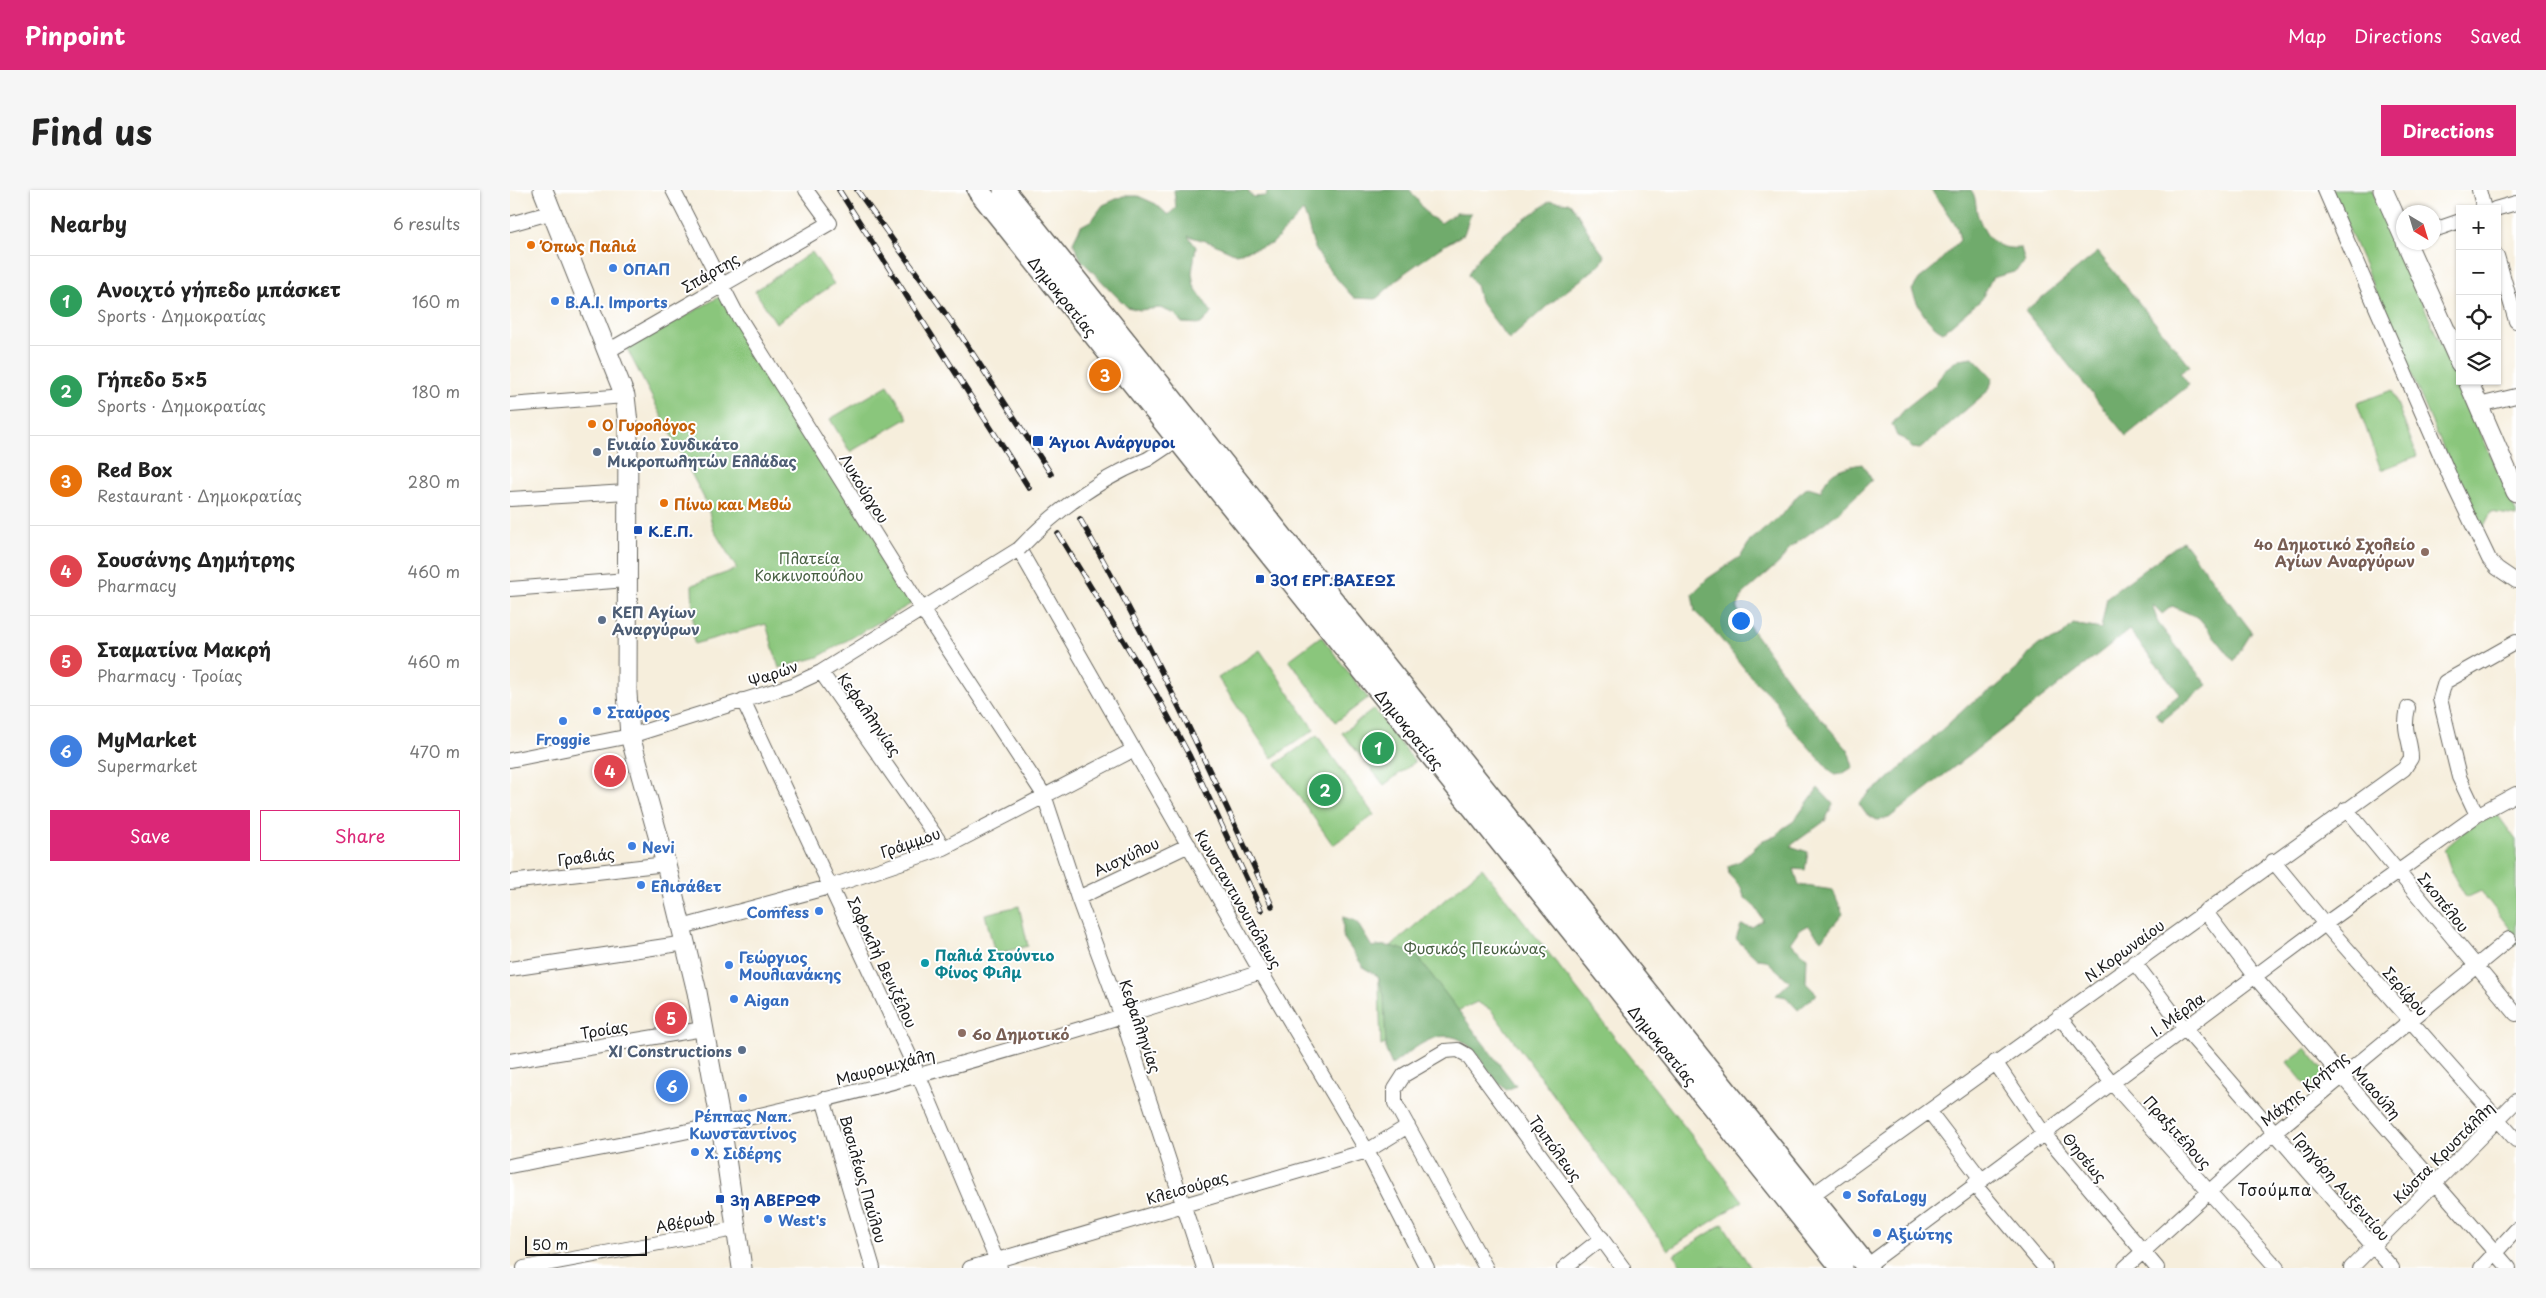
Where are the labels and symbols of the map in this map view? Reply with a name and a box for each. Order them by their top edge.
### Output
north arrow [2396,205,2441,250]
place label: Όπως Παλιά [539,234,637,257]
marker: Όπως Παλιά [525,239,537,251]
street label: Σπάρτης [677,246,743,298]
street label: Δημοκρατίας [1023,251,1103,342]
place label: ΟΠΑΠ [623,257,670,280]
marker: ΟΠΑΠ [607,262,619,274]
place label: B.A.I. Imports [565,290,668,313]
marker: B.A.I. Imports [549,295,561,307]
pin: 3 [1089,356,1121,394]
place label: Ο Γυρολόγος [602,413,696,436]
marker: Ο Γυρολόγος [586,418,598,430]
place label: Άγιοι Ανάργυροι [1049,430,1176,453]
place label: Ενιαίο Συνδικάτο Μικροπωλητών Ελλάδας [607,432,797,472]
marker: Άγιοι Ανάργυροι [1031,434,1045,448]
marker: Ενιαίο Συνδικάτο Μικροπωλητών Ελλάδας [591,446,603,458]
street label: Λυκούργου [835,449,895,527]
place label: Πίνω και Μεθώ [674,492,792,515]
marker: Πίνω και Μεθώ [658,497,670,509]
place label: Κ.Ε.Π. [648,519,693,542]
marker: Κ.Ε.Π. [632,524,644,536]
place label: 4ο Δημοτικό Σχολείο Αγίων Αναργύρων [2254,532,2415,572]
park label: Πλατεία Κοκκινοπούλου [754,546,864,586]
marker: 4ο Δημοτικό Σχολείο Αγίων Αναργύρων [2419,546,2431,558]
place label: 301 ΕΡΓ.ΒΑΣΕΩΣ [1270,568,1395,591]
marker: 301 ΕΡΓ.ΒΑΣΕΩΣ [1254,573,1266,585]
place label: ΚΕΠ Αγίων Αναργύρων [612,600,700,640]
your location [1728,608,1754,634]
marker: ΚΕΠ Αγίων Αναργύρων [596,614,608,626]
street label: Ψαρών [745,654,801,692]
street label: Κεφαλληνίας [833,667,908,761]
street label: Δημοκρατίας [1370,684,1450,775]
place label: Σταύρος [607,700,670,723]
marker: Σταύρος [591,705,603,717]
marker: Froggie [557,715,569,727]
place label: Froggie [536,727,590,750]
pin: 1 [1362,729,1394,767]
pin: 4 [594,752,626,790]
pin: 2 [1309,771,1341,809]
street label: Γράμμου [877,821,943,863]
street label: Κωνσταντινουπόλεως [1190,825,1288,973]
street label: Αισχύλου [1089,831,1163,881]
place label: Nevi [642,835,675,858]
marker: Nevi [626,840,638,852]
street label: Γραβιάς [556,841,616,871]
street label: Σκοπέλου [2413,867,2475,937]
place label: Ελισάβετ [651,874,722,897]
marker: Ελισάβετ [635,879,647,891]
street label: Σοφοκλή Βενιζέλου [843,893,923,1031]
place label: Comfess [747,900,809,923]
marker: Comfess [813,905,825,917]
street label: Ν.Κορωναίου [2079,913,2169,987]
park label: Φυσικός Πευκώνας [1404,936,1546,959]
place label: Παλιά Στούντιο Φίνος Φιλμ [935,943,1055,983]
place label: Γεώργιος Μουλιανάκης [739,945,841,985]
marker: Παλιά Στούντιο Φίνος Φιλμ [919,957,931,969]
marker: Γεώργιος Μουλιανάκης [723,959,735,971]
street label: Σερίφου [2378,961,2434,1021]
street label: Κεφαλληνίας [1114,976,1168,1076]
street label: Ι. Μέρλα [2145,986,2209,1042]
place label: Aigan [744,988,789,1011]
marker: Aigan [728,993,740,1005]
pin: 5 [655,999,687,1037]
street label: Δημοκρατίας [1623,1000,1703,1091]
street label: Τροίας [579,1014,630,1044]
place label: 6ο Δημοτικό [972,1022,1070,1045]
marker: 6ο Δημοτικό [956,1027,968,1039]
place label: XI Constructions [609,1039,732,1062]
street label: Μαυρομιχάλη [833,1042,937,1090]
marker: XI Constructions [736,1044,748,1056]
street label: Μάχης Κρήτης [2255,1045,2353,1131]
street label: Μιαούλη [2347,1060,2407,1124]
pin: 6 [656,1067,688,1105]
street label: Πραξιτέλους [2139,1090,2217,1174]
marker: Ρέππας Ναπ. Κωνσταντίνος [737,1092,749,1104]
street label: Κώστα Κρυστάλλη [2387,1096,2499,1208]
place label: Ρέππας Ναπ. Κωνσταντίνος [689,1104,797,1144]
street label: Τριπόλεως [1524,1110,1588,1186]
street label: Βασιλέως Παύλου [835,1112,893,1246]
street label: Γρηγόρη Αυξεντίου [2288,1126,2396,1246]
street label: Θησέως [2057,1127,2113,1187]
place label: Χ. Σιδέρης [705,1141,782,1164]
marker: Χ. Σιδέρης [689,1146,701,1158]
street label: Κλεισούρας [1143,1164,1231,1210]
district label: Τσούμπα [2237,1177,2313,1201]
place label: SofaLogy [1857,1184,1927,1207]
place label: 3η ΑΒΕΡΩΦ [730,1188,821,1211]
marker: SofaLogy [1841,1189,1853,1201]
marker: 3η ΑΒΕΡΩΦ [714,1193,726,1205]
street label: Αβέρωφ [653,1204,717,1238]
place label: West's [778,1208,826,1231]
marker: West's [762,1213,774,1225]
place label: Αξιώτης [1887,1222,1953,1245]
marker: Αξιώτης [1871,1227,1883,1239]
scale bar [525,1233,648,1256]

